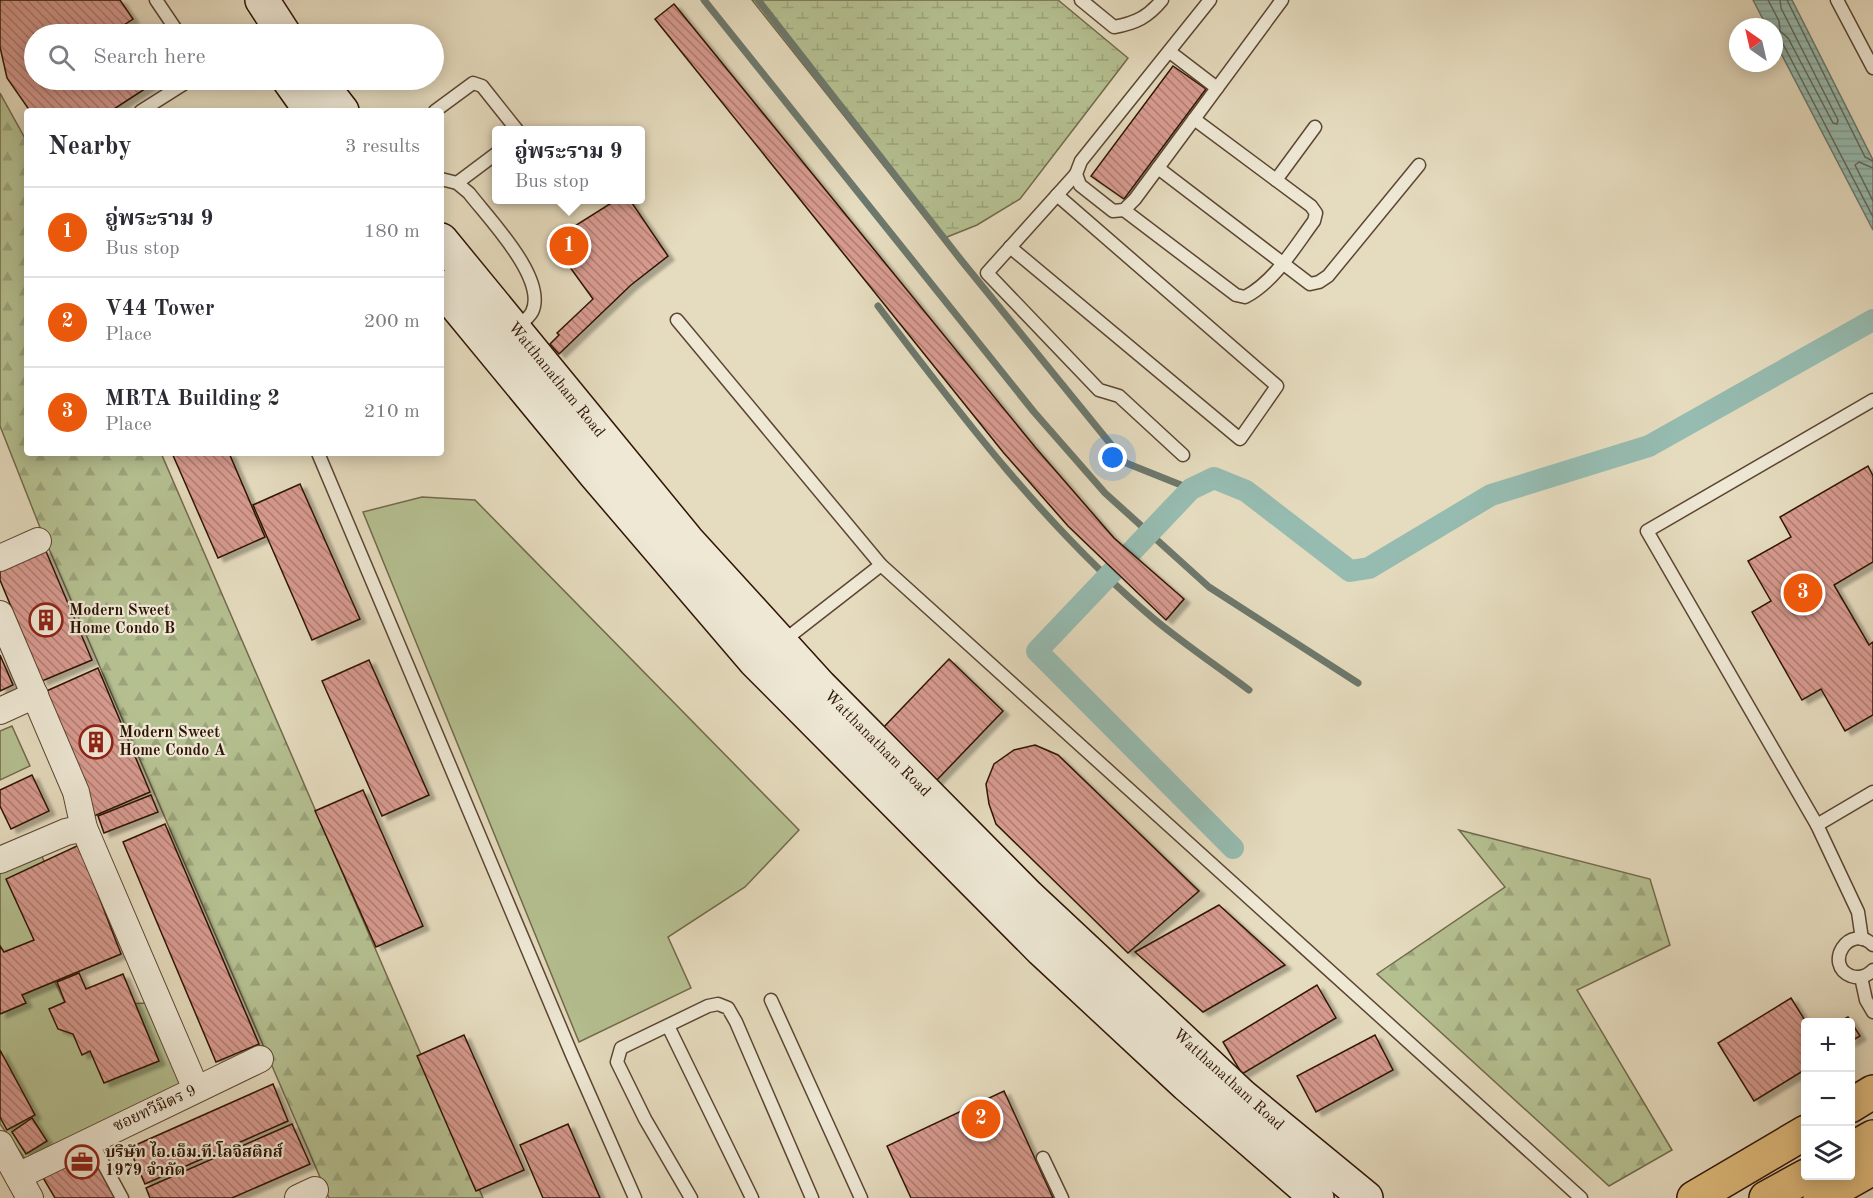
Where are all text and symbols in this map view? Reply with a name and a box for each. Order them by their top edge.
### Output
north arrow [1729,18,1783,72]
search box [24,24,444,90]
icon: search [45,41,78,74]
text: Search here [93,46,206,68]
popup [492,126,645,204]
text: Nearby [48,134,132,160]
text: 3 results [345,137,420,157]
text: อู่พระราม 9 [514,141,623,163]
text: Bus stop [514,172,589,192]
text: อู่พระราม 9 [105,208,213,230]
text: 1 [62,222,73,242]
text: 180 m [364,222,420,242]
pin: 1 [550,224,588,268]
text: Bus stop [105,239,180,259]
text: V44 Tower [105,298,215,320]
text: 2 [62,312,73,332]
text: 200 m [364,312,420,332]
street label: Watthanatham Road [505,319,607,441]
text: Place [105,325,152,345]
text: MRTA Building 2 [105,388,280,410]
text: 3 [62,402,73,422]
text: 210 m [364,402,420,422]
text: Place [105,415,152,435]
your location [1098,443,1127,472]
pin: 3 [1784,570,1822,616]
building icon: Modern Sweet Home Condo B [28,602,64,638]
place label: Modern Sweet Home Condo B [69,603,175,637]
street label: Watthanatham Road [821,688,933,800]
building icon: Modern Sweet Home Condo A [78,724,114,760]
place label: Modern Sweet Home Condo A [119,725,226,759]
map controls [1801,1018,1855,1180]
button: + [1801,1018,1855,1072]
street label: Watthanatham Road [1169,1026,1287,1134]
button: − [1801,1072,1855,1126]
street label: ซอยทวีมิตร 9 [110,1081,199,1135]
pin: 2 [962,1096,1000,1142]
button: layers [1801,1126,1855,1180]
place label: บริษัท ไอ.เอ็ม.ที.โลจิสติกส์ 1979 จำกัด [105,1141,284,1179]
office icon: บริษัท ไอ.เอ็ม.ที.โลจิสติกส์ 1979 จำกัด [64,1144,100,1180]

